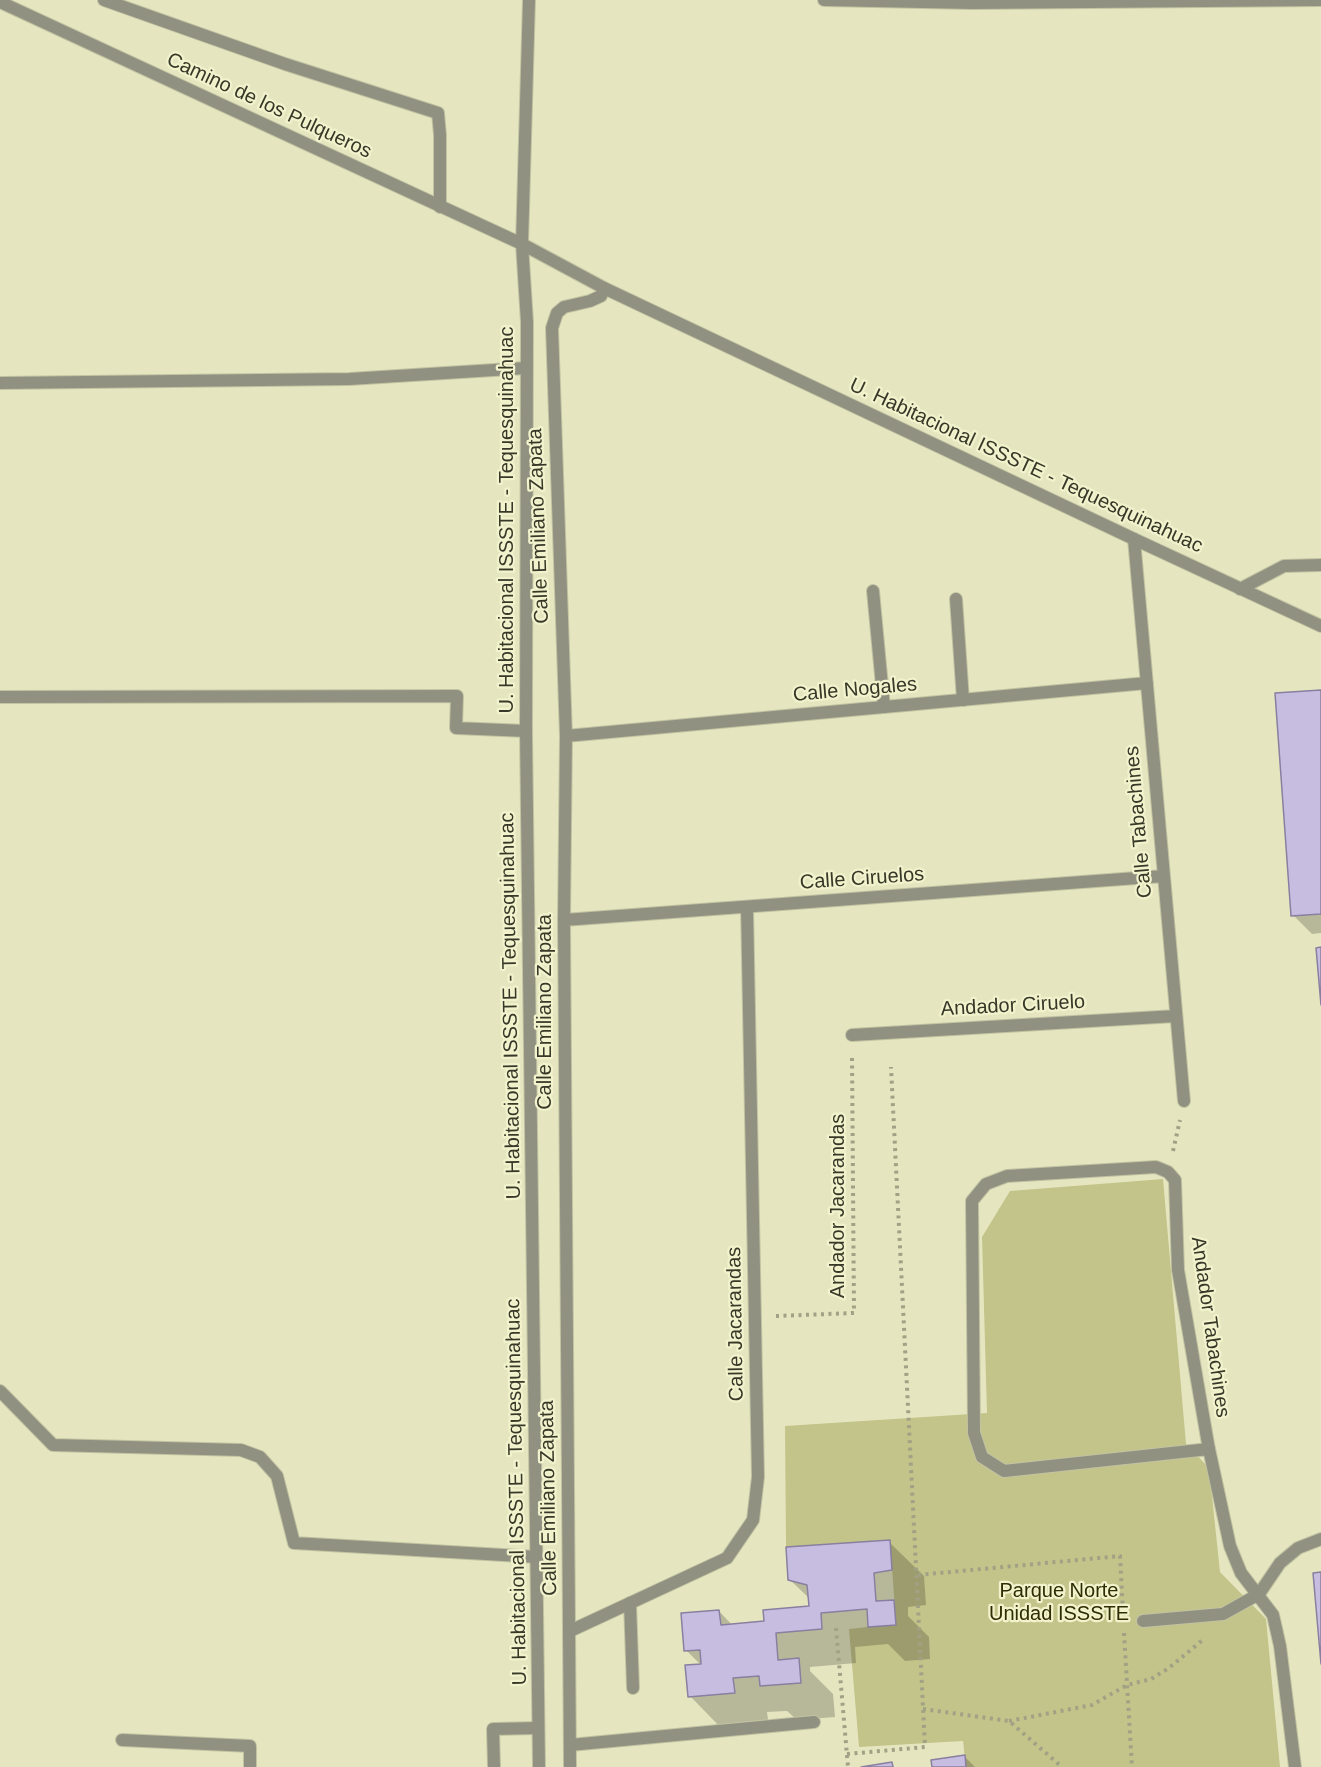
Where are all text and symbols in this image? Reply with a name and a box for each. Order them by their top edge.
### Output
street label: Camino de los Pulqueros [163,48,375,164]
street label: U. Habitacional ISSSTE - Tequesquinahuac [495,327,519,713]
street label: U. Habitacional ISSSTE - Tequesquinahuac [846,373,1206,559]
street label: Calle Emiliano Zapata [524,428,554,624]
street label: Calle Nogales [792,673,918,707]
street label: Calle Tabachines [1120,745,1158,899]
street label: U. Habitacional ISSSTE - Tequesquinahuac [496,812,526,1200]
street label: Calle Ciruelos [799,863,925,895]
street label: Calle Emiliano Zapata [533,914,557,1110]
street label: Andador Ciruelo [940,990,1086,1022]
street label: Andador Jacarandas [826,1114,850,1298]
street label: Andador Tabachines [1185,1235,1235,1419]
street label: Calle Jacarandas [723,1247,749,1401]
street label: U. Habitacional ISSSTE - Tequesquinahuac [502,1298,532,1686]
street label: Calle Emiliano Zapata [535,1400,563,1596]
park label: Parque Norte Unidad ISSSTE [989,1579,1129,1626]

